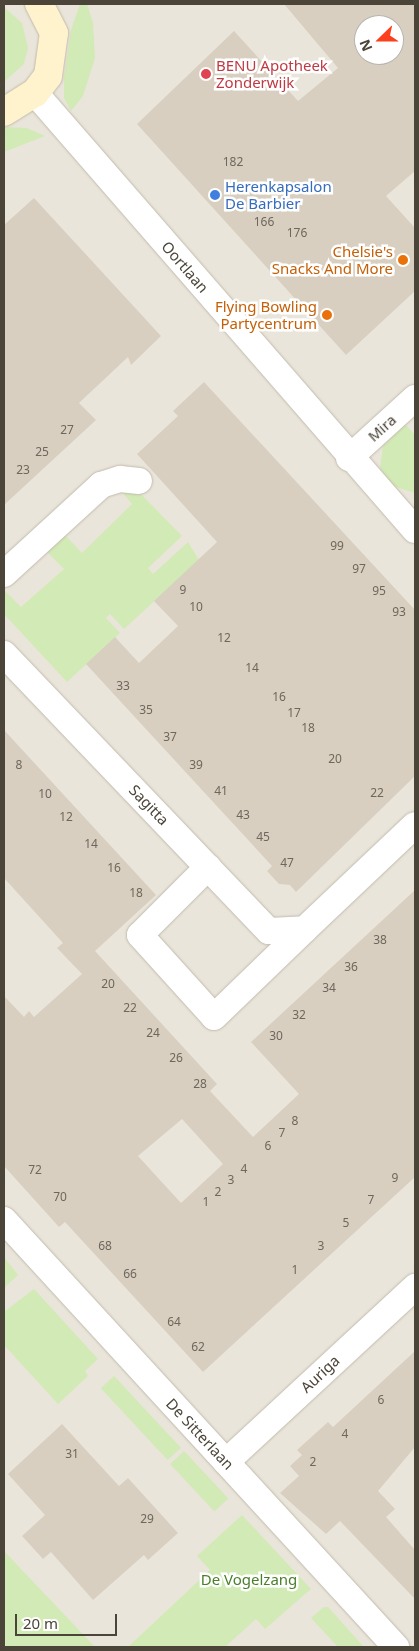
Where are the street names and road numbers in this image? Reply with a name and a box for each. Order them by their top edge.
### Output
street label: Oortlaan [158,238,212,296]
street label: Mira [364,411,400,445]
street label: Sagitta [126,781,172,829]
street label: Auriga [297,1352,343,1396]
street label: De Sitterlaan [162,1395,238,1473]

